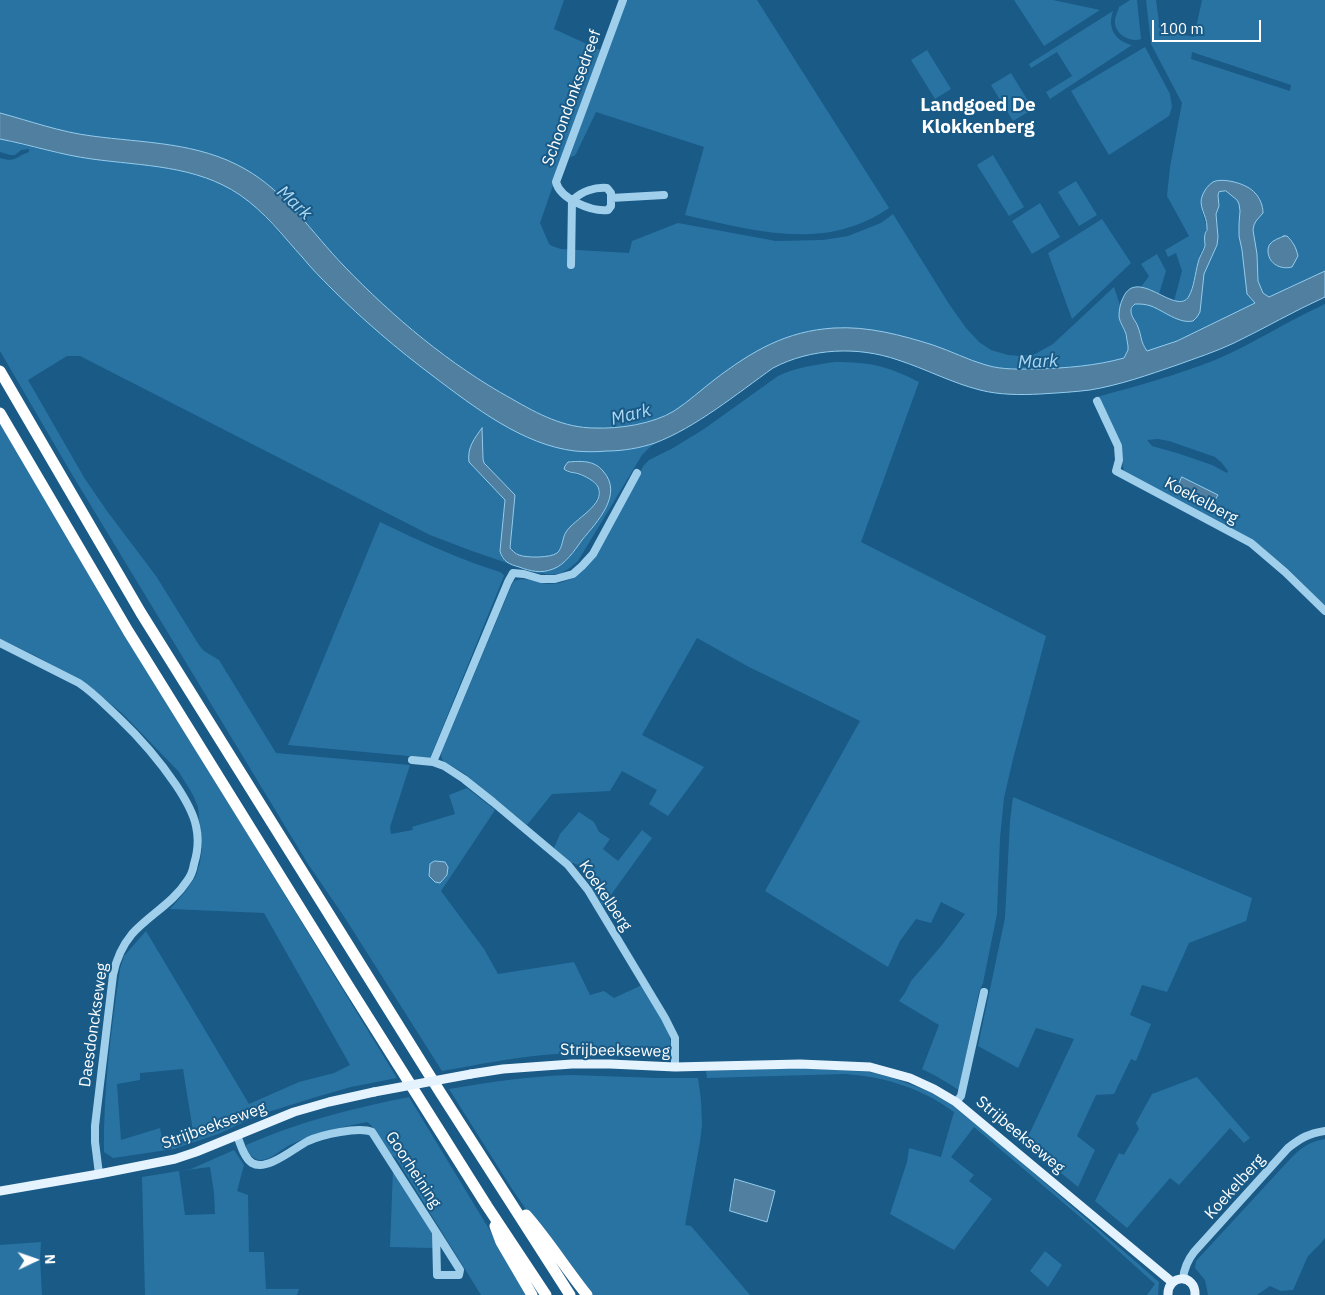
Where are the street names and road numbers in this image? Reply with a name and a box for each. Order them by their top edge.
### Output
street label: Schoondonksedreef [538,27,606,169]
street label: Koekelberg [1161,474,1241,528]
street label: Koekelberg [574,857,636,935]
street label: Daesdonckseweg [76,962,112,1088]
street label: Strijbeekseweg [560,1040,670,1062]
street label: Strijbeekseweg [972,1092,1068,1178]
street label: Strijbeekseweg [159,1098,269,1154]
street label: Goorheining [381,1128,445,1212]
street label: Koekelberg [1201,1151,1269,1223]

